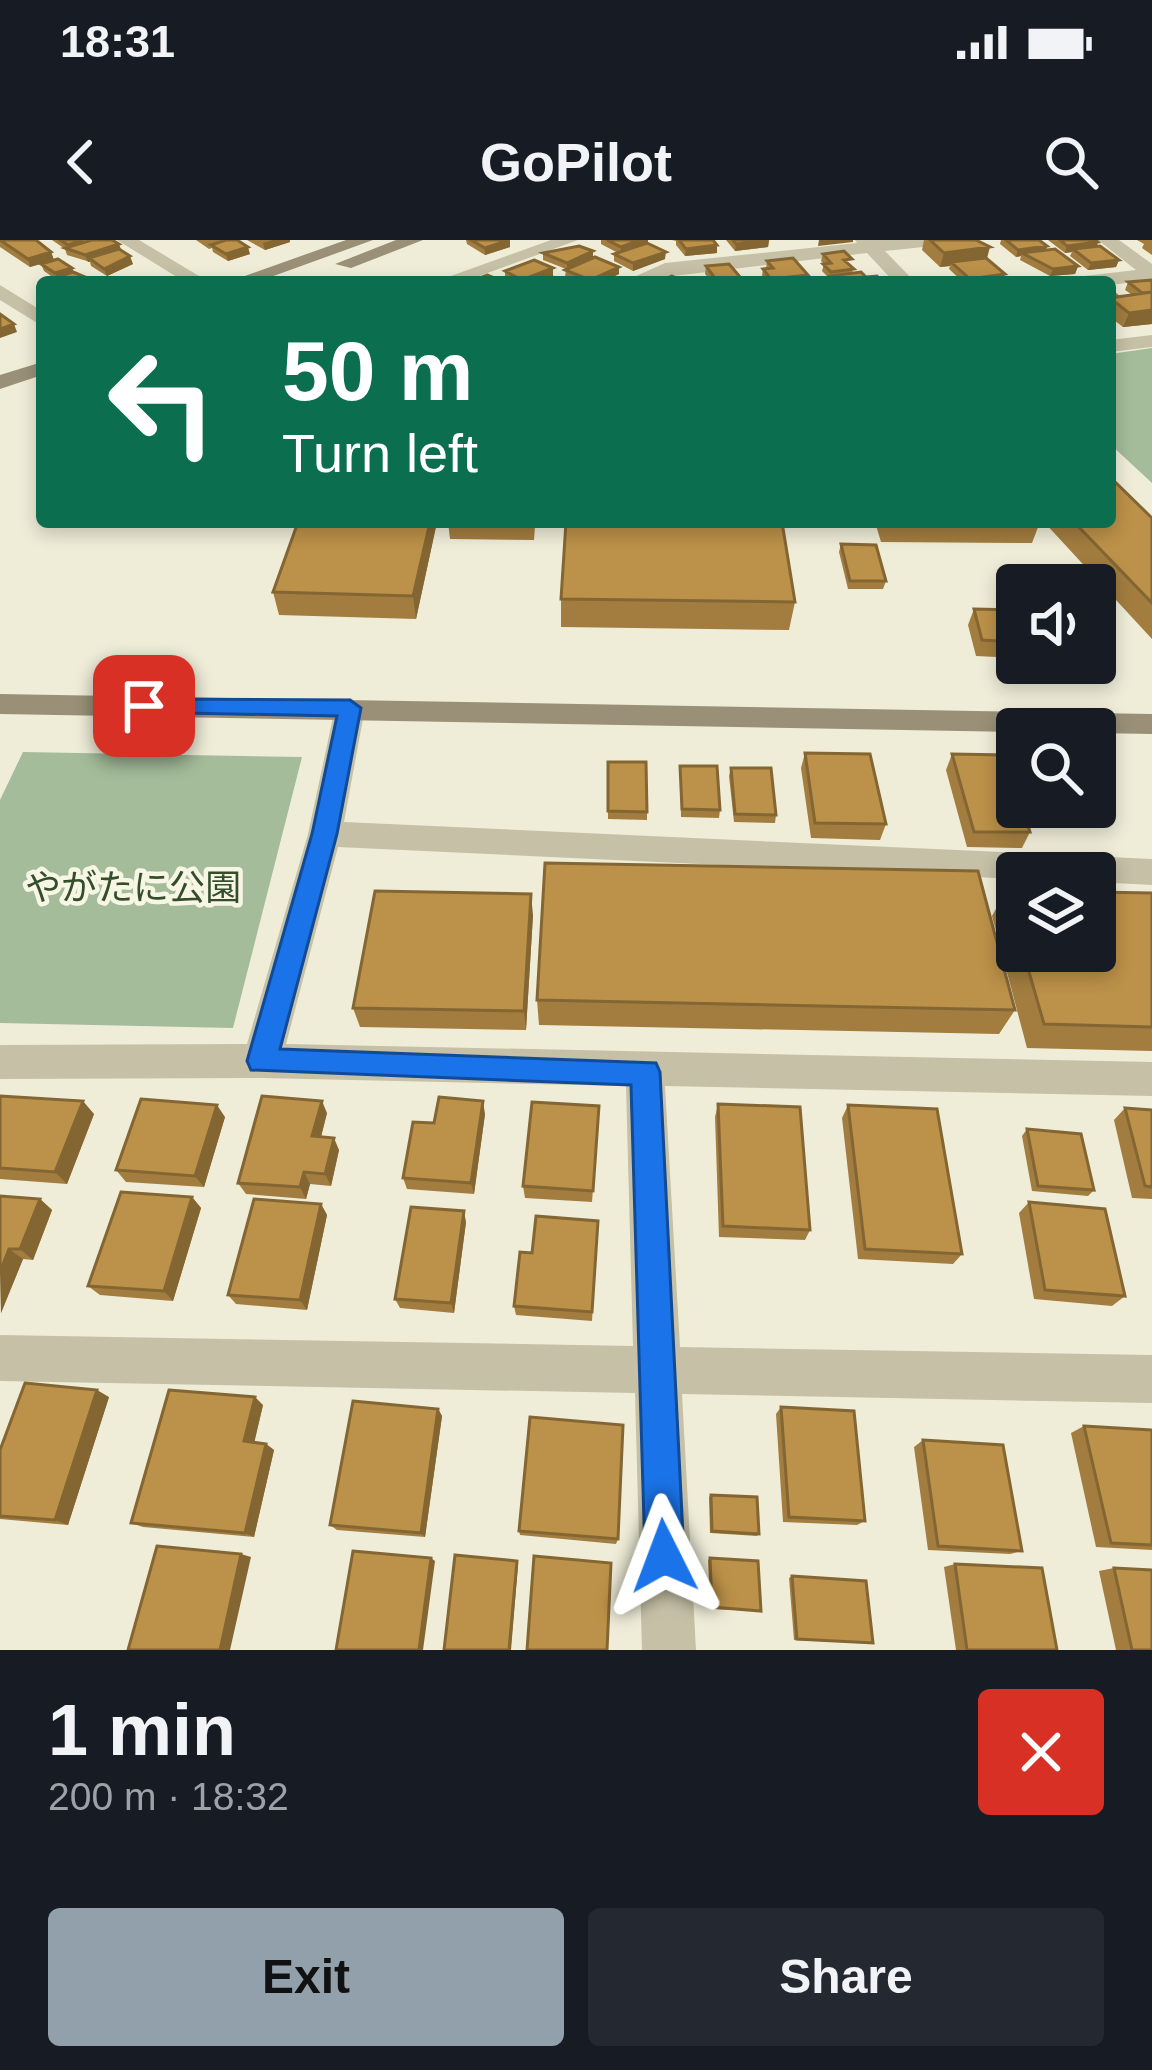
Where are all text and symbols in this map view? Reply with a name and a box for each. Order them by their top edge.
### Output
text: 18:31 [60,16,175,67]
icon: back [48,129,114,195]
icon: search [1038,129,1104,195]
text: GoPilot [480,132,672,192]
icon: left [84,324,240,480]
text: 50 m [282,324,473,418]
text: Turn left [282,423,478,483]
map controls [996,564,1116,972]
button: sound [996,564,1116,684]
pin [93,655,195,757]
icon: arrive [111,673,177,739]
button: search [996,708,1116,828]
button: layers [996,852,1116,972]
park label: やがたに公園 [25,867,241,908]
position arrow [601,1493,727,1619]
button: close [978,1689,1104,1815]
text: 1 min [48,1690,236,1770]
text: 200 m · 18:32 [48,1775,289,1818]
button: Exit [48,1908,564,2046]
button: Share [588,1908,1104,2046]

